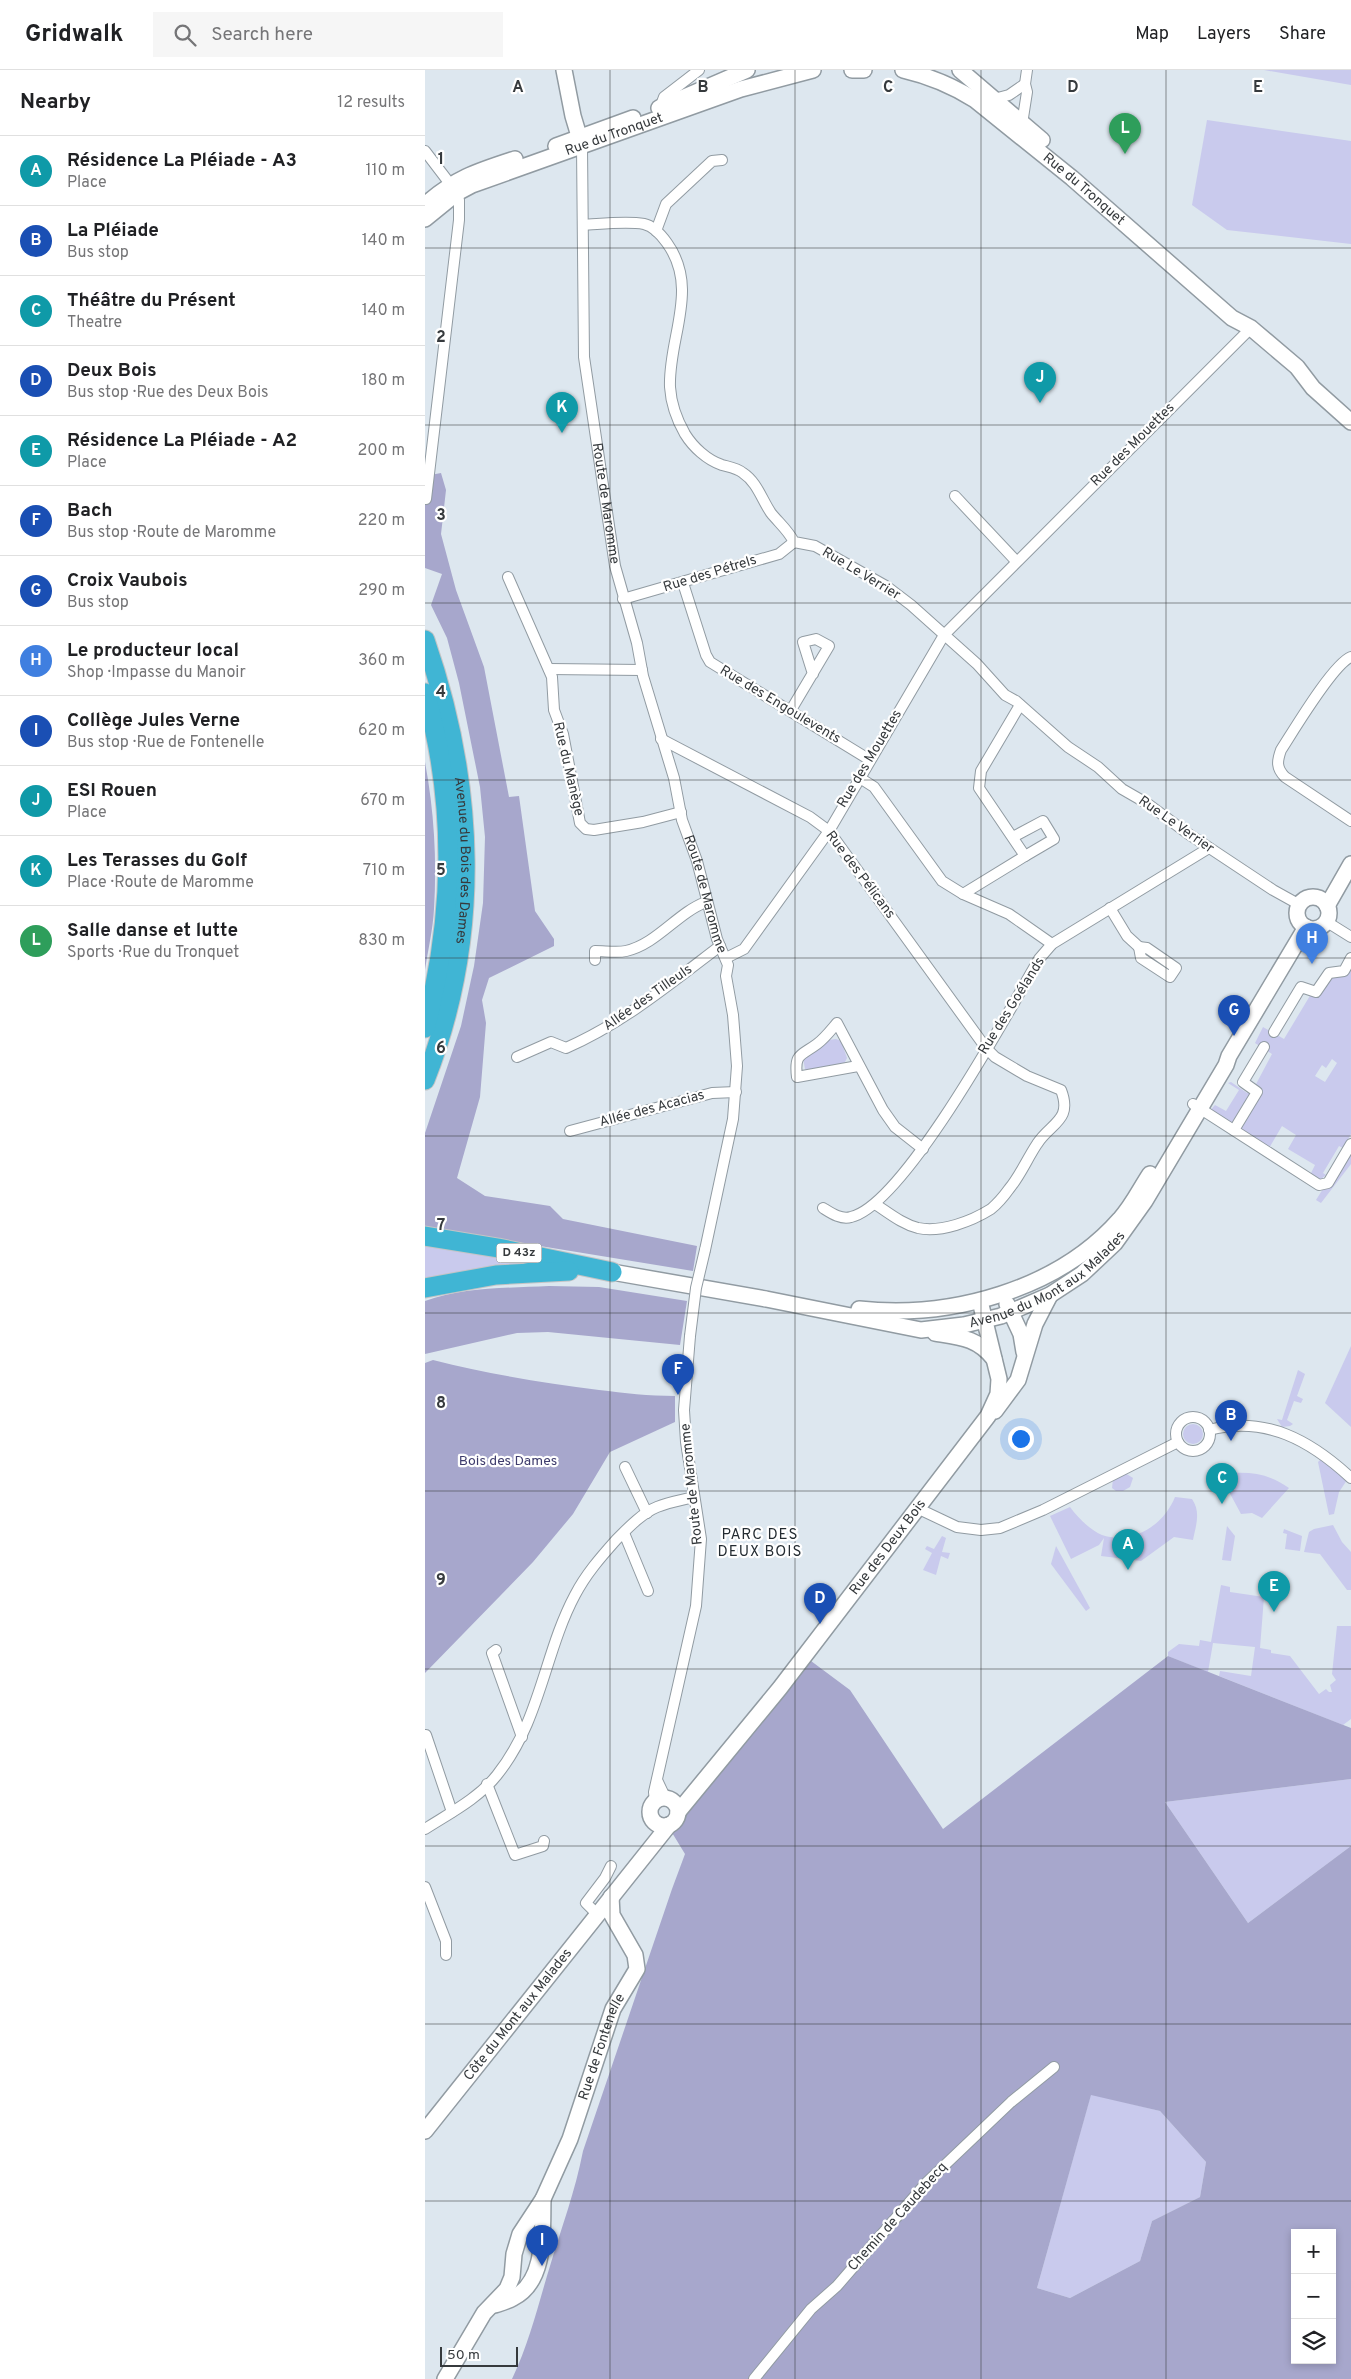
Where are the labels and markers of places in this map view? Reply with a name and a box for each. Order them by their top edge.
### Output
pin: L [1109,113,1141,154]
pin: J [1024,362,1056,403]
pin: K [546,392,578,433]
pin: H [1296,923,1328,964]
pin: G [1218,995,1250,1036]
pin: F [662,1354,694,1395]
pin: B [1215,1400,1247,1441]
pin: C [1206,1463,1238,1504]
pin: A [1112,1529,1144,1570]
pin: E [1258,1571,1290,1612]
pin: D [804,1583,836,1624]
pin: I [526,2225,558,2266]

